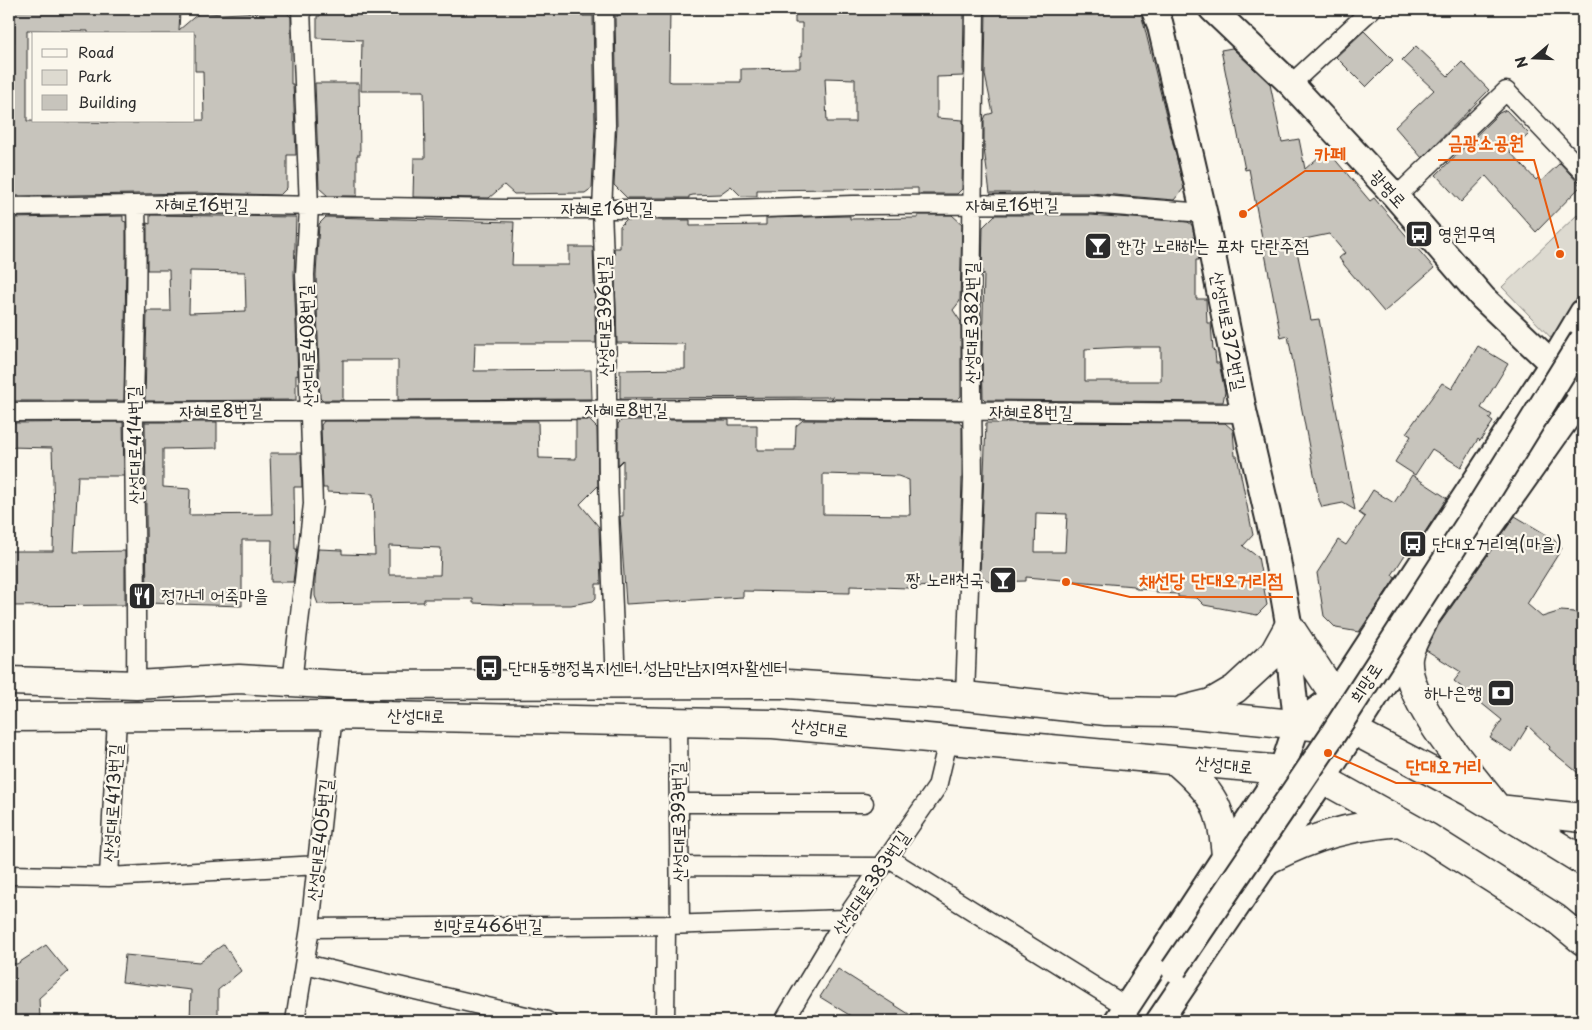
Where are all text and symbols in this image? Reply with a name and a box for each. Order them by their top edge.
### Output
legend [32,32,195,122]
north arrow [1510,32,1560,82]
text: Road [78,40,114,63]
text: N [1510,54,1533,71]
text: Park [78,64,112,87]
text: Building [78,90,137,113]
callout: 금광소공원 [1438,126,1534,160]
text: 금광소공원 [1448,127,1524,155]
callout: 카페 [1305,137,1355,171]
text: 카페 [1315,139,1346,167]
street label: 광명로 [1365,163,1414,213]
street label: 자혜로16번길 [155,189,249,218]
street label: 자혜로16번길 [965,189,1059,218]
street label: 자혜로16번길 [560,194,654,221]
bus stop icon: 영원무역 [1404,219,1434,249]
place label: 영원무역 [1438,219,1496,246]
bar icon: 한강 노래하는 포차 단란주점 [1083,231,1113,261]
place label: 한강 노래하는 포차 단란주점 [1117,231,1309,258]
street label: 산성대로396번길 [589,255,618,377]
street label: 산성대로382번길 [957,261,984,384]
street label: 산성대로372번길 [1205,269,1254,393]
street label: 산성대로408번길 [291,284,322,408]
street label: 산성대로414번길 [119,385,148,505]
street label: 자혜로8번길 [179,395,264,424]
street label: 자혜로8번길 [584,395,668,422]
street label: 자혜로8번길 [989,396,1074,425]
bus stop icon: 단대오거리역(마을) [1398,529,1428,559]
place label: 단대오거리역(마을) [1432,529,1562,556]
callout: 채선당 단대오거리점 [1130,563,1293,597]
place label: 짱 노래천국 [906,565,984,592]
bar icon: 짱 노래천국 [988,565,1018,595]
text: 채선당 단대오거리점 [1138,565,1284,593]
restaurant icon: 정가네 어죽마을 [127,581,157,611]
place label: 정가네 어죽마을 [161,581,268,608]
bus stop icon: 단대동행정복지센터.성남만남지역자활센터 [474,653,504,683]
place label: 단대동행정복지센터.성남만남지역자활센터 [508,653,788,680]
street label: 희망로 [1342,657,1388,708]
place label: 하나은행 [1424,678,1482,705]
bank icon: 하나은행 [1486,678,1516,708]
street label: 산성대로 [387,700,445,729]
street label: 산성대로 [790,710,850,743]
street label: 산성대로413번길 [95,742,128,863]
street label: 산성대로 [1194,748,1254,779]
callout: 단대오거리 [1396,749,1492,783]
text: 단대오거리 [1406,751,1482,779]
street label: 산성대로393번길 [663,761,692,882]
street label: 산성대로405번길 [299,777,338,903]
street label: 산성대로383번길 [825,824,915,940]
street label: 희망로466번길 [433,911,543,938]

